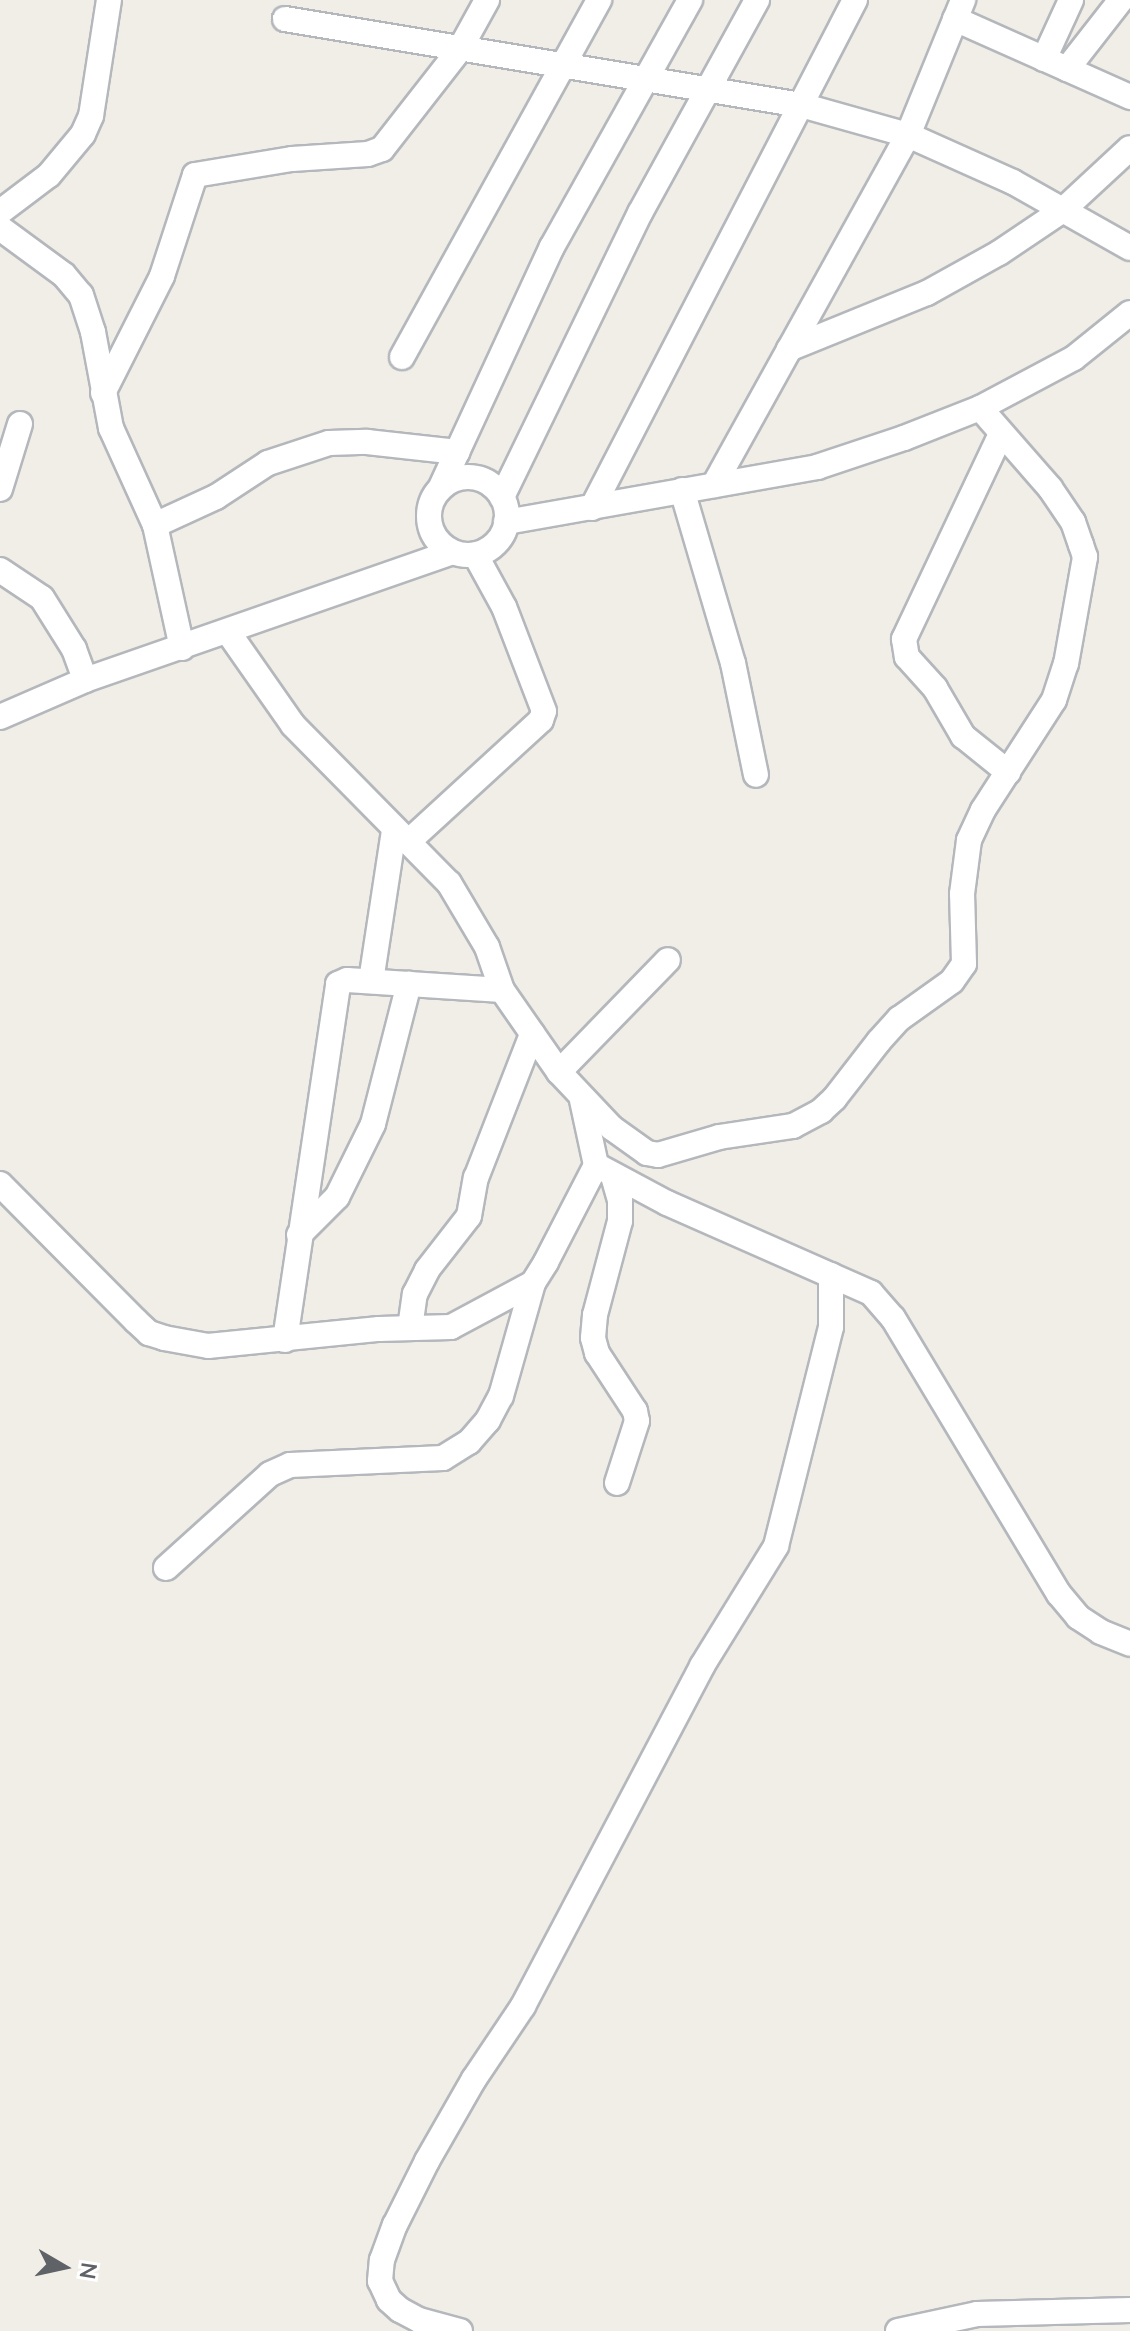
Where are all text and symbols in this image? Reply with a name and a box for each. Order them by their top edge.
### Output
north arrow [24,2227,104,2307]
text: N [72,2260,104,2281]

